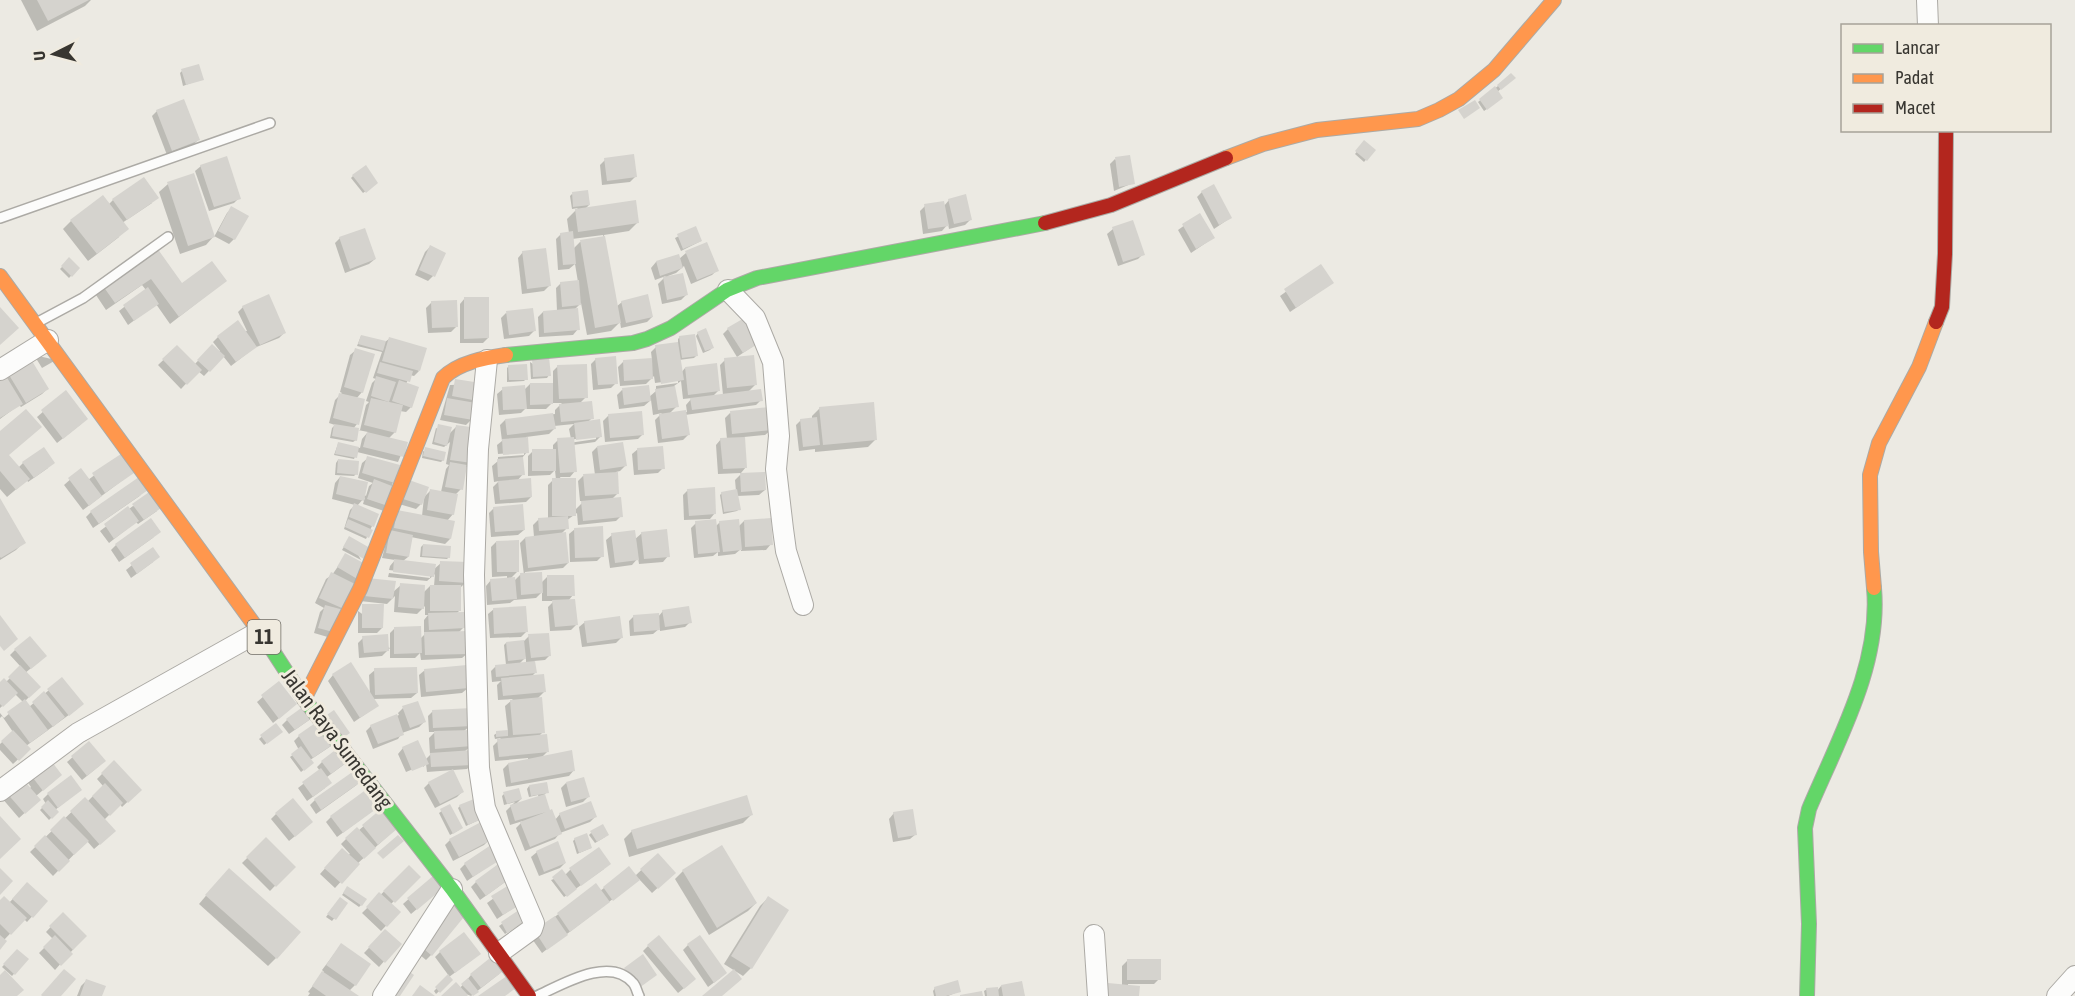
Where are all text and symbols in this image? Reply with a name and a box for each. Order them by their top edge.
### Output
north arrow [24,24,84,84]
legend [1841,24,2051,132]
text: Lancar [1895,37,1940,58]
text: U [30,50,49,61]
text: Padat [1895,67,1934,88]
text: Macet [1895,97,1935,118]
road number: 11 [248,620,280,654]
street label: Jalan Raya Sumedang [277,664,398,813]

